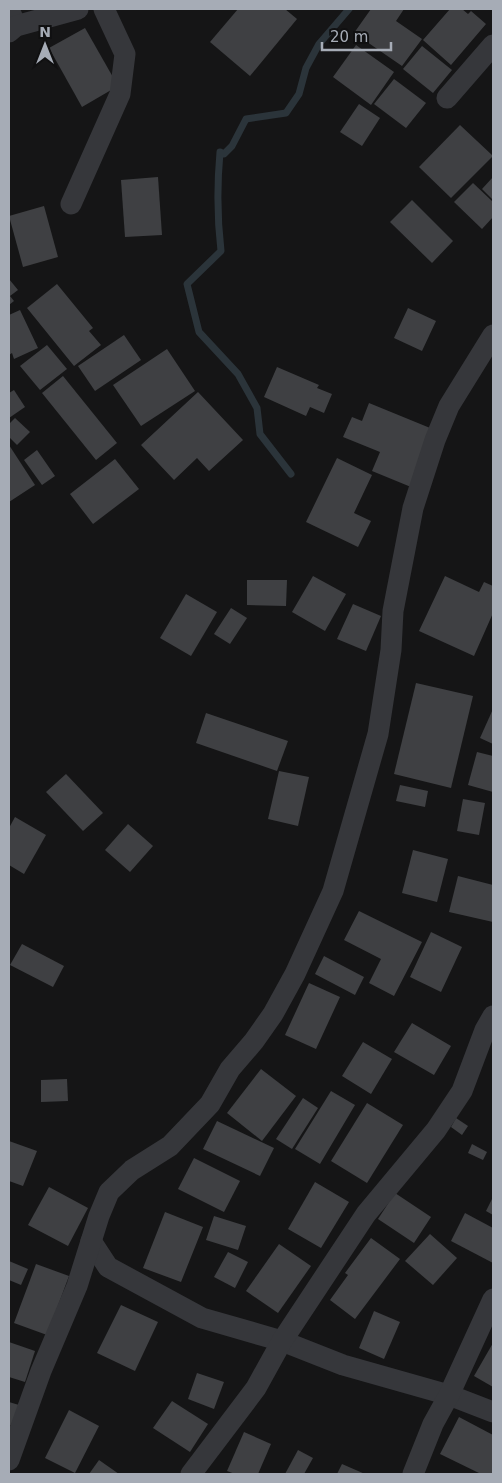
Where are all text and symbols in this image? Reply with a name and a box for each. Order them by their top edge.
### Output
north arrow [20,20,70,70]
scale bar [322,20,391,52]
text: N [39,24,51,40]
text: 20 m [330,28,368,46]

